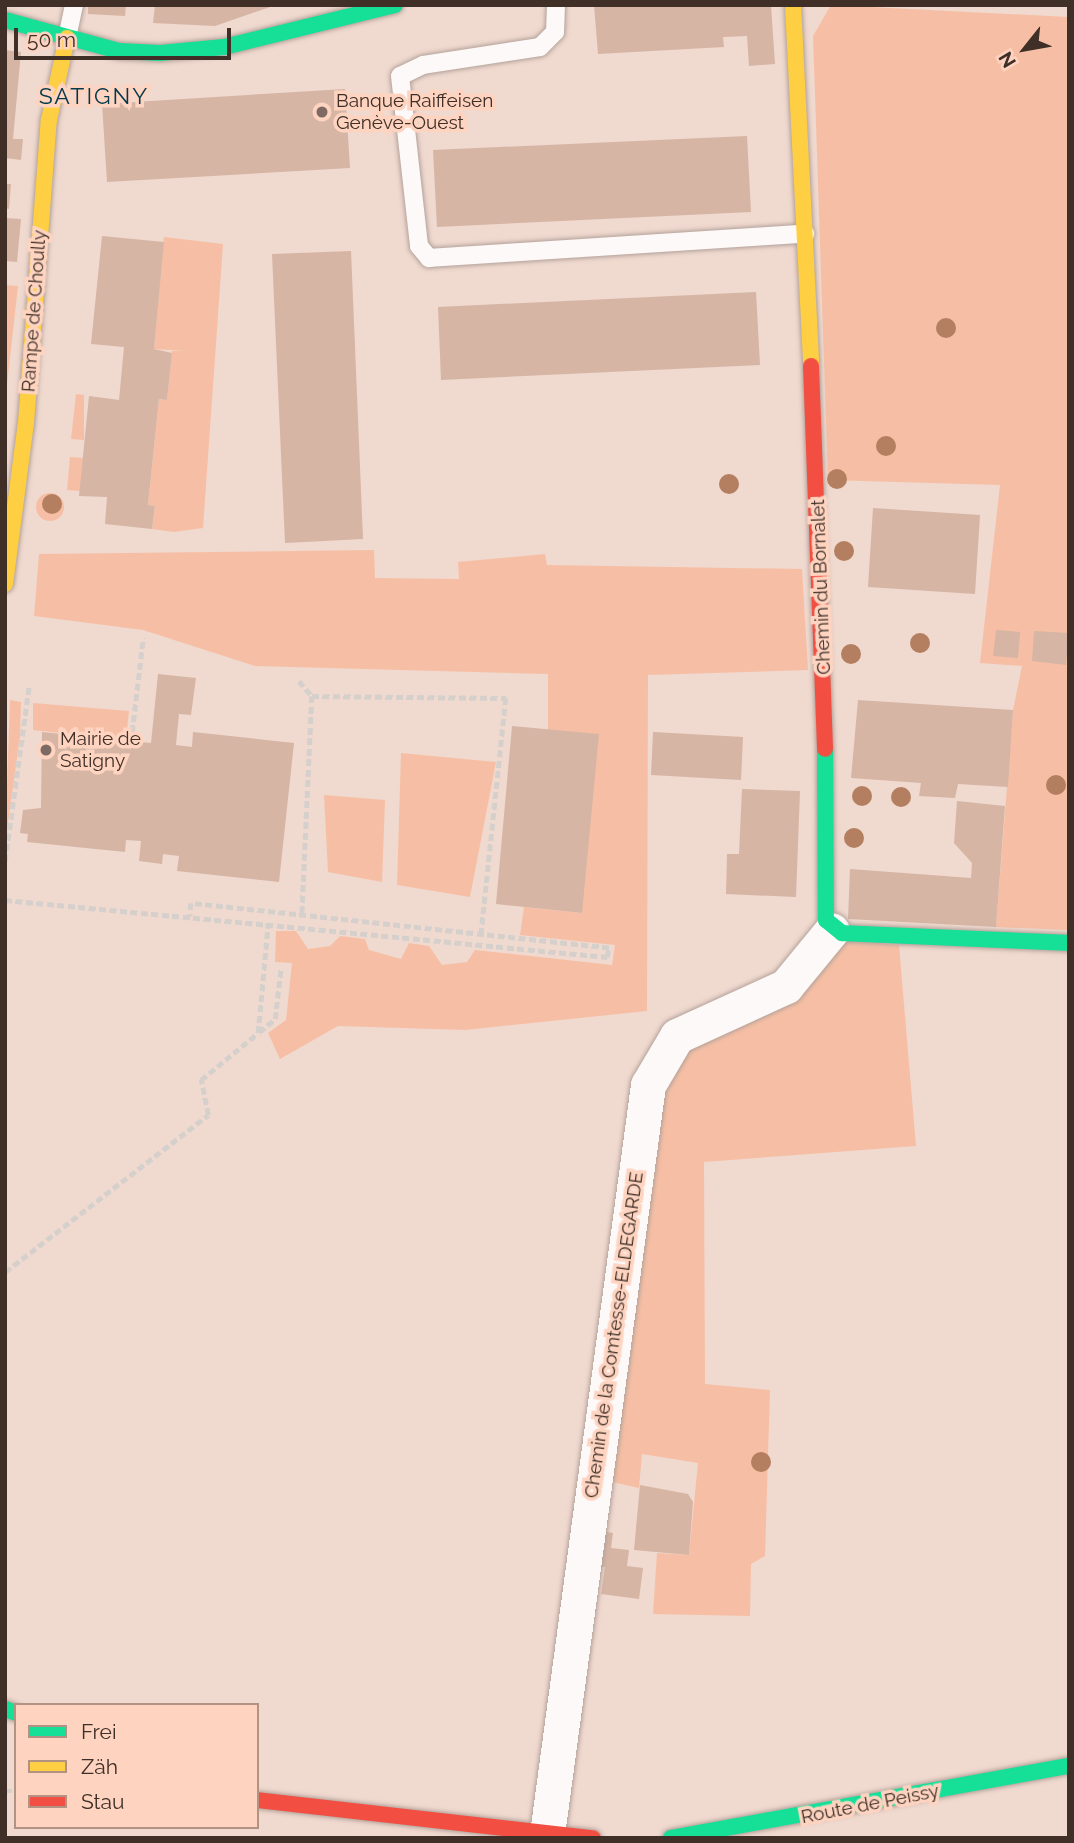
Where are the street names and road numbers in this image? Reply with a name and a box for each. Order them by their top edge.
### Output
street label: Rampe de Choully [17,229,51,393]
street label: Chemin du Bornalet [807,499,835,675]
street label: Chemin de la Comtesse-ELDEGARDE [580,1170,648,1500]
street label: Route de Peissy [799,1779,941,1829]

